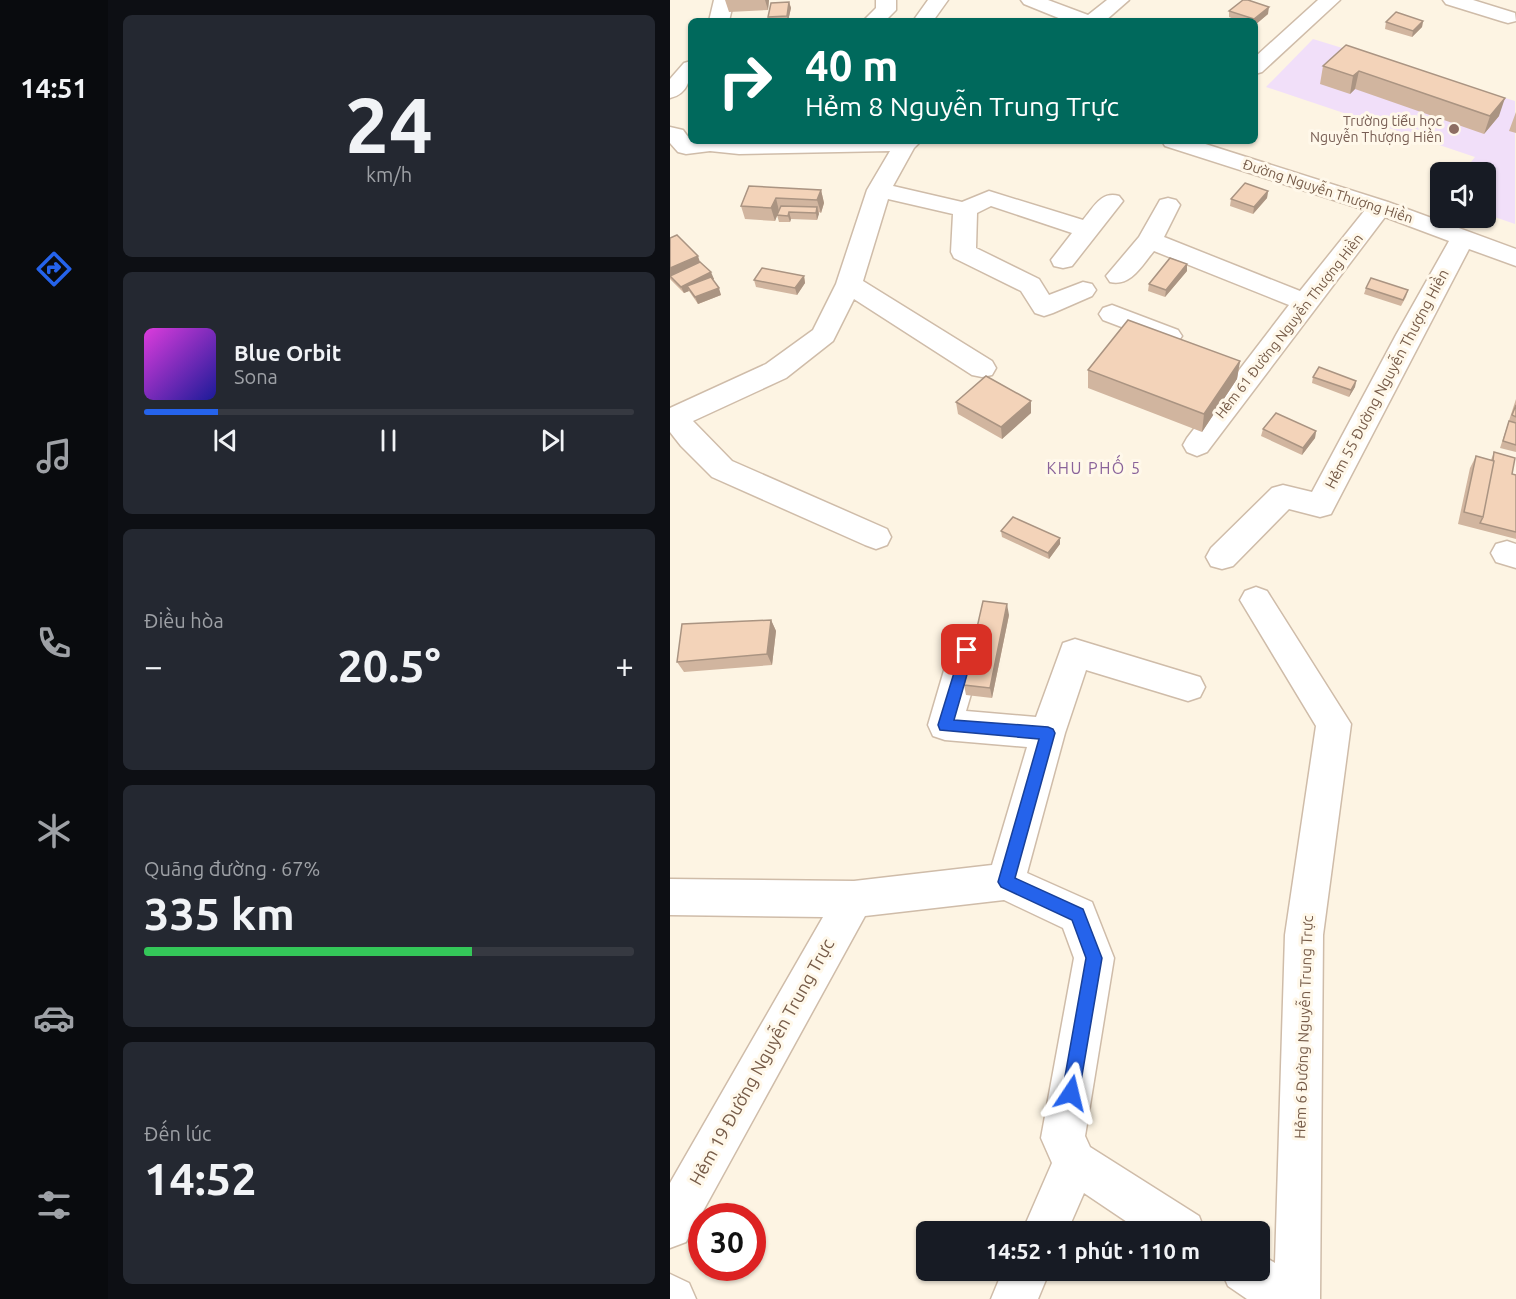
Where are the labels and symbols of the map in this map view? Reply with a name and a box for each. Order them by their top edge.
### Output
place label: Trường tiểu học Nguyễn Thượng Hiền [1310,113,1442,145]
marker: Trường tiểu học Nguyễn Thượng Hiền [1447,122,1461,136]
street label: Đường Nguyễn Thượng Hiền [1241,154,1416,226]
street label: Hẻm 61 Đường Nguyễn Thượng Hiền [1210,229,1366,421]
street label: Hẻm 55 Đường Nguyễn Thượng Hiền [1320,265,1452,491]
district label: KHU PHỐ 5 [1047,454,1141,477]
pin [941,624,992,675]
street label: Hẻm 6 Đường Nguyễn Trung Trực [1289,915,1316,1139]
street label: Hẻm 19 Đường Nguyễn Trung Trực [683,934,837,1188]
position arrow [1039,1061,1103,1125]
speed limit sign: 30 [688,1203,766,1281]

